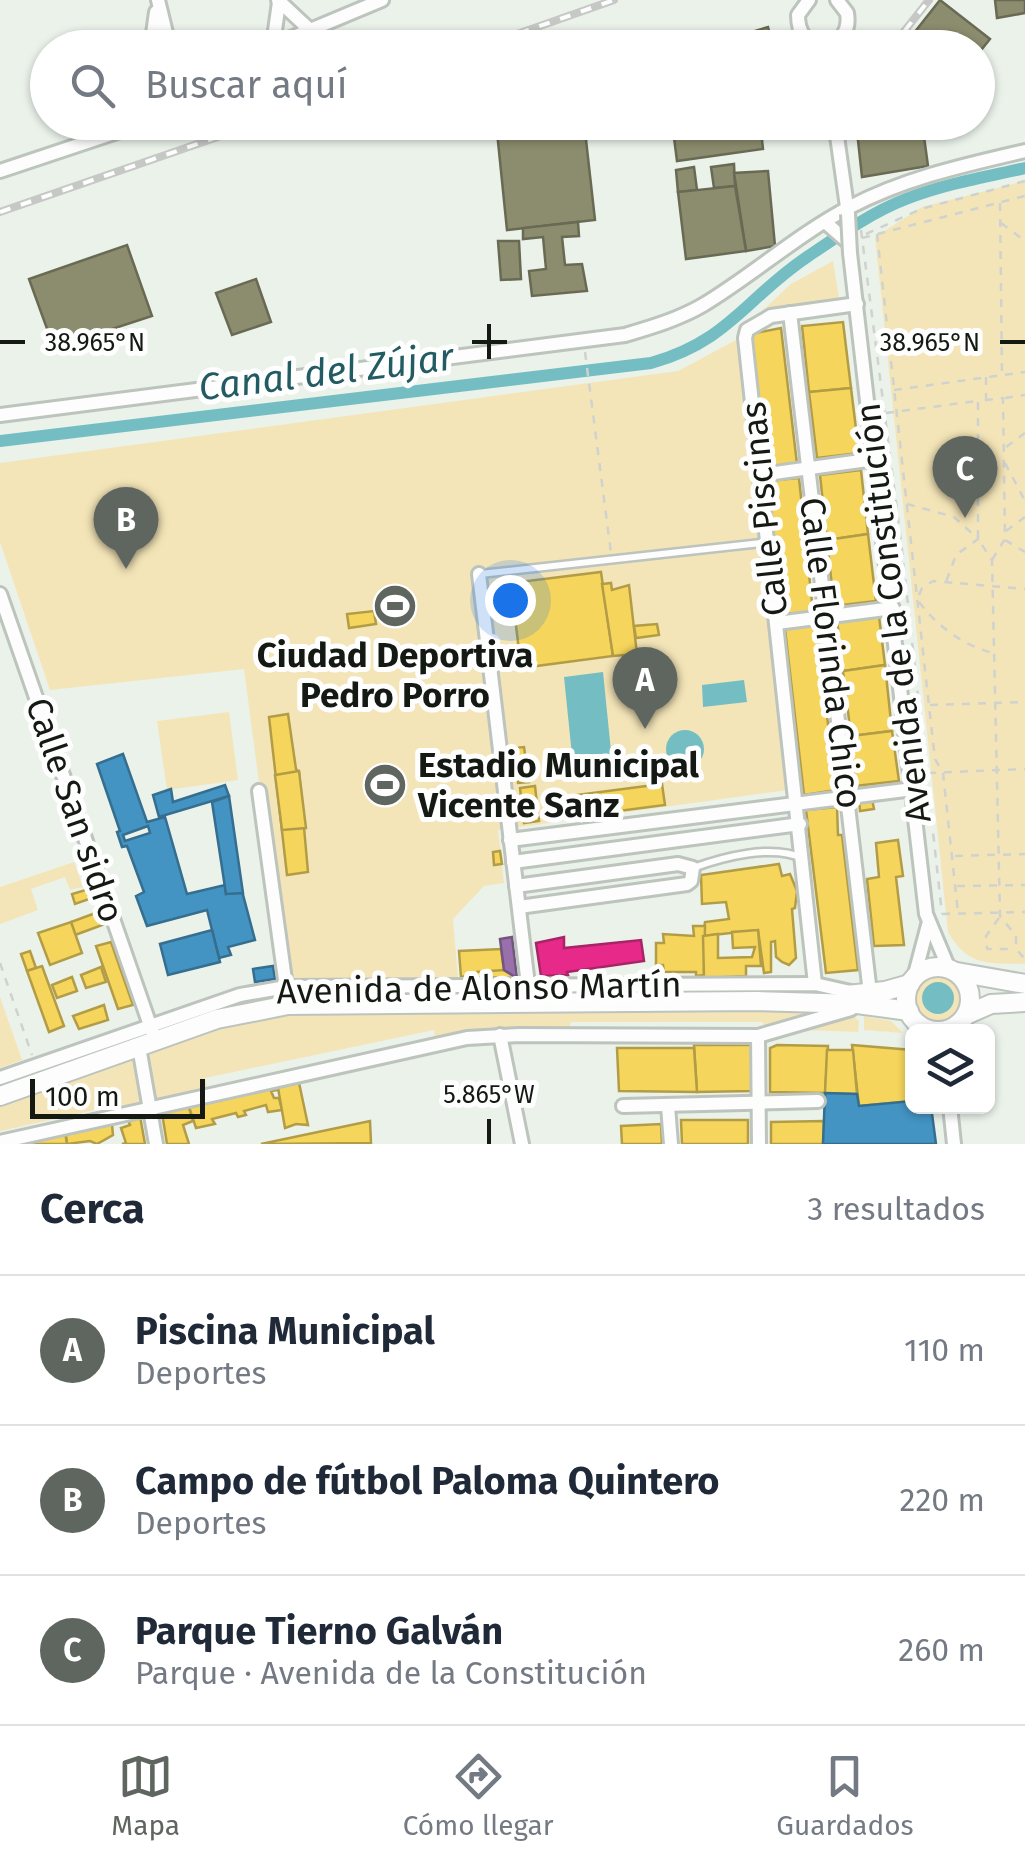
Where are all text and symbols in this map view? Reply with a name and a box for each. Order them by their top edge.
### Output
search box [30,30,995,140]
icon: search [65,58,120,113]
text: Buscar aquí [145,62,347,108]
text: 38.965°N [45,328,145,358]
text: 38.965°N [880,328,980,358]
water label: Canal del Zújar [196,333,458,410]
street label: Calle Piscinas [732,400,796,618]
street label: Avenida de la Constitución [846,401,940,825]
pin: C [932,436,998,518]
pin: B [94,486,158,569]
street label: Calle Florinda Chico [791,495,871,811]
your location [485,575,536,626]
sports icon: Ciudad Deportiva Pedro Porro [372,583,418,629]
place label: Ciudad Deportiva Pedro Porro [257,634,533,716]
pin: A [612,646,678,729]
street label: Calle San sidro [17,692,133,928]
place label: Estadio Municipal Vicente Sanz [417,744,700,826]
sports icon: Estadio Municipal Vicente Sanz [362,762,408,808]
street label: Avenida de Alonso Martín [276,963,682,1013]
map controls [905,1024,995,1114]
button: layers [905,1024,995,1114]
scale bar [30,1074,205,1118]
text: 100 m [45,1080,120,1113]
text: 5.865°W [443,1080,535,1110]
text: Cerca [40,1184,145,1234]
text: 3 resultados [807,1190,985,1228]
text: Piscina Municipal [135,1308,435,1354]
text: A [63,1331,82,1369]
text: 110 m [904,1331,985,1369]
text: Deportes [135,1354,267,1392]
text: Campo de fútbol Paloma Quintero [135,1458,720,1504]
text: B [63,1481,82,1519]
text: 220 m [900,1481,985,1519]
text: Deportes [135,1504,267,1542]
text: Parque Tierno Galván [135,1608,503,1654]
text: C [63,1631,82,1669]
text: 260 m [898,1631,985,1669]
text: Parque · Avenida de la Constitución [135,1654,647,1692]
tab: Mapa [111,1749,180,1842]
tab: Cómo llegar [403,1749,554,1842]
tab: Guardados [776,1749,914,1842]

